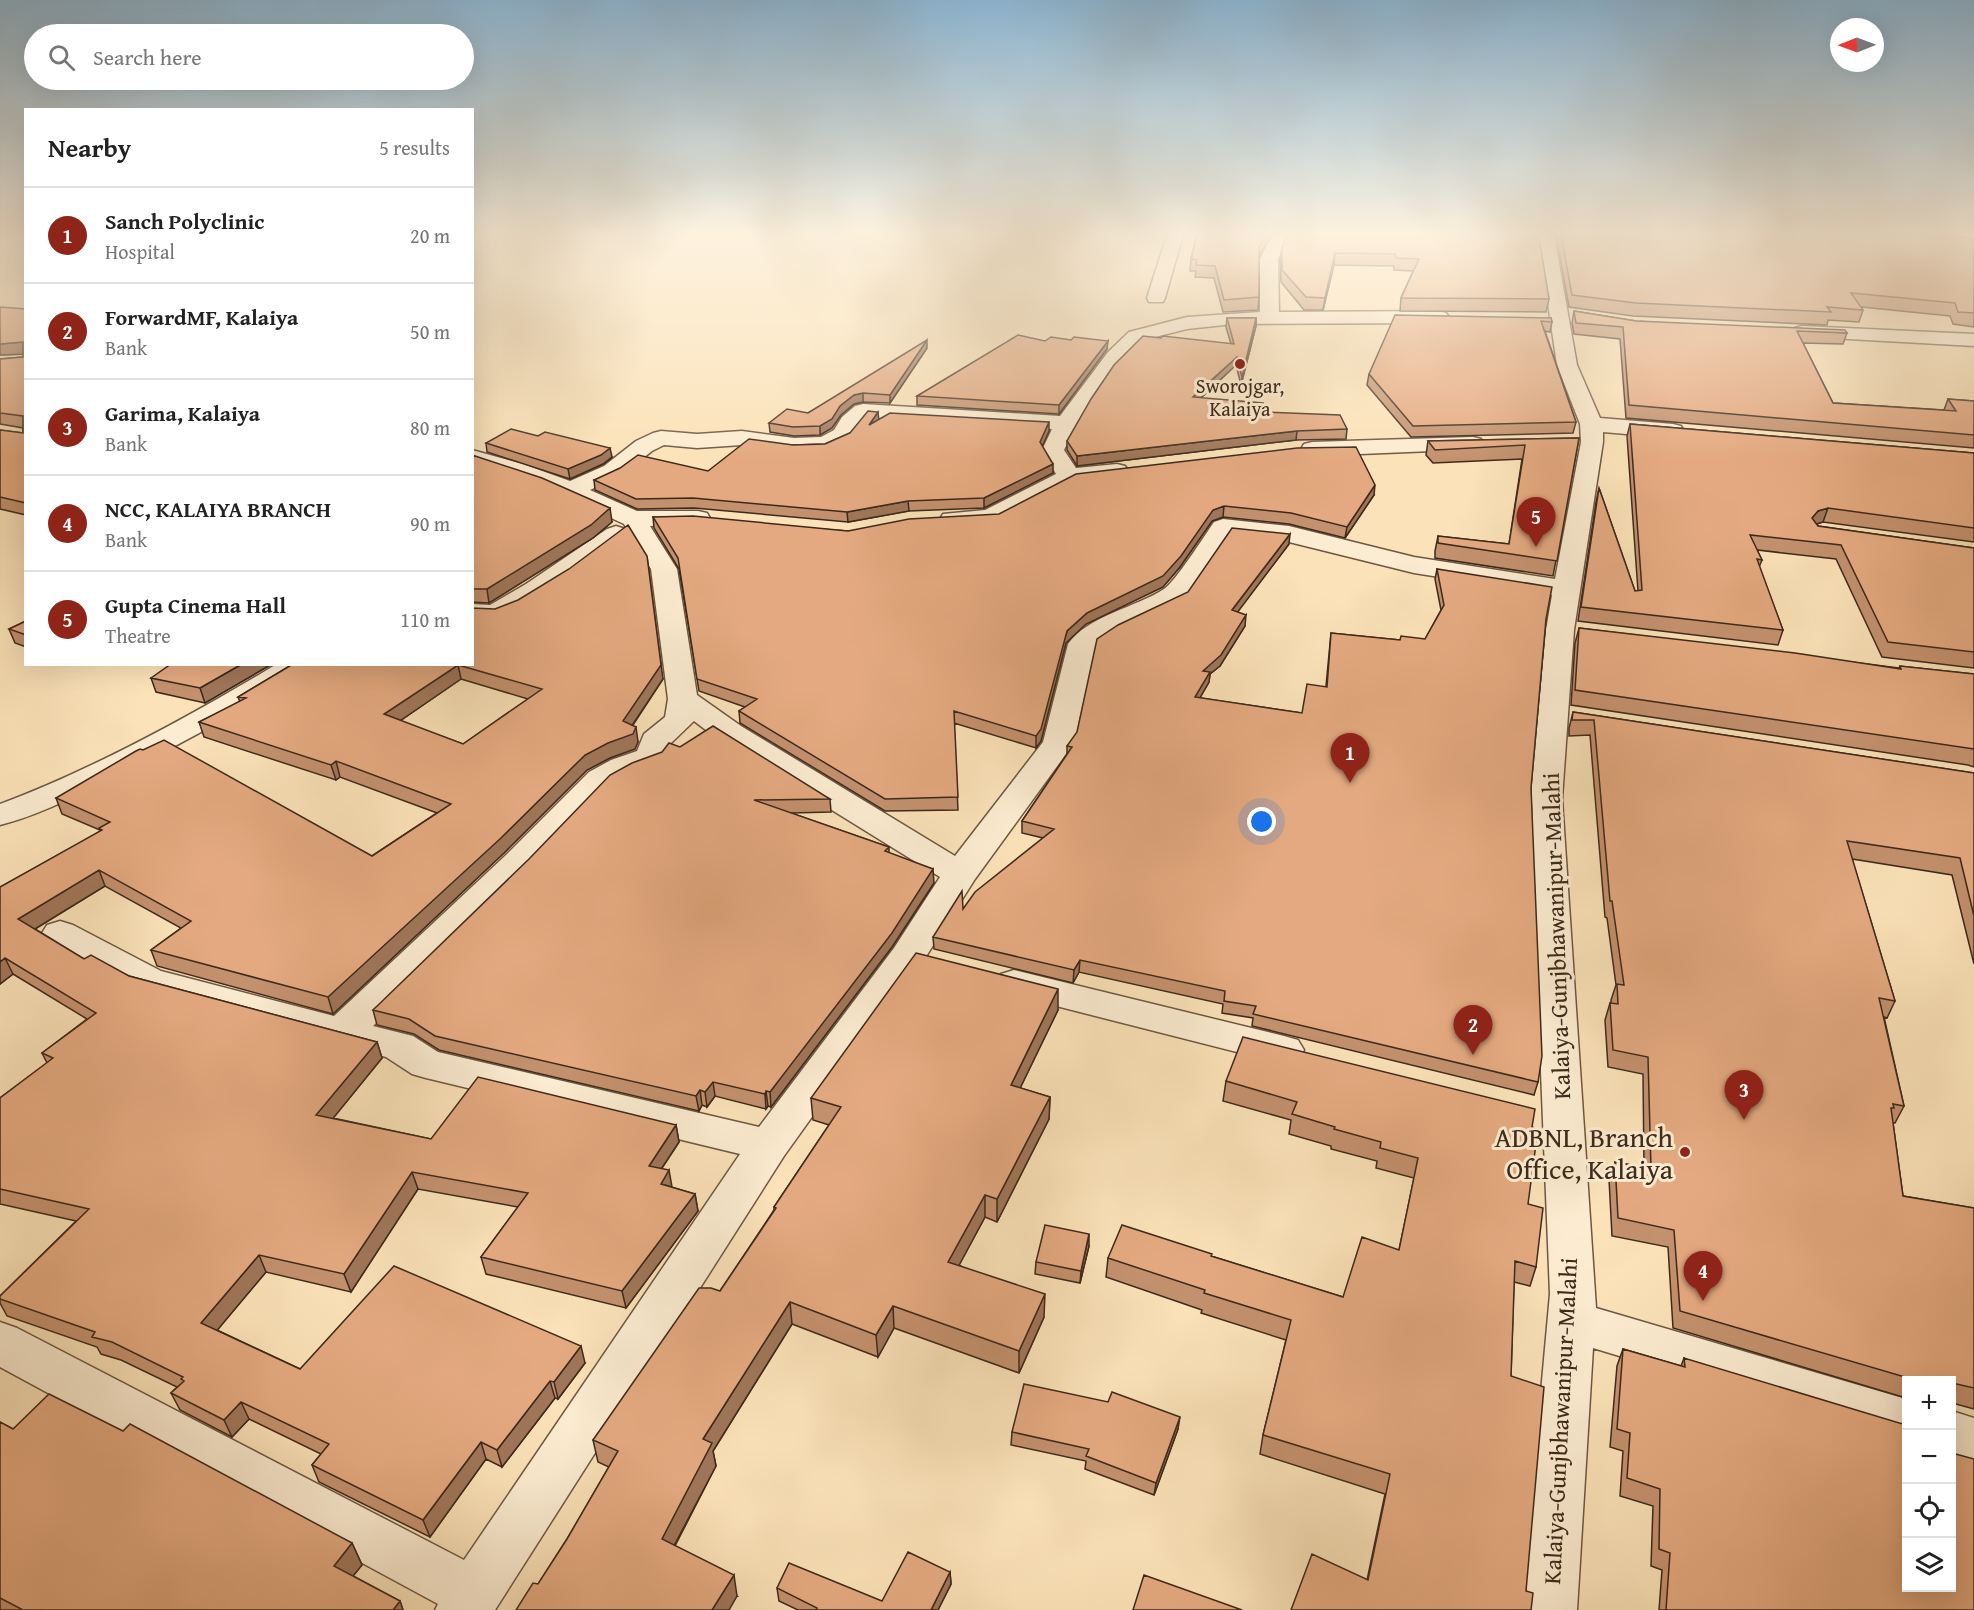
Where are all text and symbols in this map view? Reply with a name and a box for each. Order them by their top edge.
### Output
north arrow [1830,18,1884,72]
search box [24,24,474,90]
icon: search [45,41,78,74]
text: Search here [93,41,202,73]
text: Nearby [48,128,131,167]
text: 5 results [379,133,450,162]
text: Sanch Polyclinic [105,205,265,237]
text: 1 [62,221,73,250]
text: 20 m [410,221,450,250]
text: Hospital [105,237,175,266]
text: ForwardMF, Kalaiya [105,301,298,333]
text: 2 [62,317,73,346]
text: 50 m [410,317,450,346]
text: Bank [105,333,147,362]
marker: Sworojgar, Kalaiya [1233,357,1247,371]
place label: Sworojgar, Kalaiya [1196,371,1284,423]
text: Garima, Kalaiya [105,397,260,429]
text: 3 [62,413,73,442]
text: 80 m [410,413,450,442]
text: Bank [105,429,147,458]
text: NCC, KALAIYA BRANCH [105,493,331,525]
pin: 5 [1516,498,1556,547]
text: 4 [62,509,73,538]
text: 90 m [410,509,450,538]
text: Bank [105,525,147,554]
text: Gupta Cinema Hall [105,589,286,621]
text: 5 [62,605,73,634]
text: 110 m [400,605,450,634]
text: Theatre [105,621,171,650]
pin: 1 [1330,734,1370,783]
street label: Kalaiya-Gunjbhawanipur-Malahi [1533,772,1579,1100]
your location [1247,807,1276,836]
pin: 2 [1454,1006,1492,1055]
pin: 3 [1724,1070,1764,1120]
place label: ADBNL, Branch Office, Kalaiya [1494,1116,1674,1189]
marker: ADBNL, Branch Office, Kalaiya [1678,1145,1692,1159]
pin: 4 [1684,1252,1722,1301]
street label: Kalaiya-Gunjbhawanipur-Malahi [1534,1257,1586,1585]
map controls [1902,1376,1956,1592]
button: + [1902,1376,1956,1430]
button: − [1902,1430,1956,1484]
button: locate [1902,1484,1956,1538]
button: layers [1902,1538,1956,1592]

